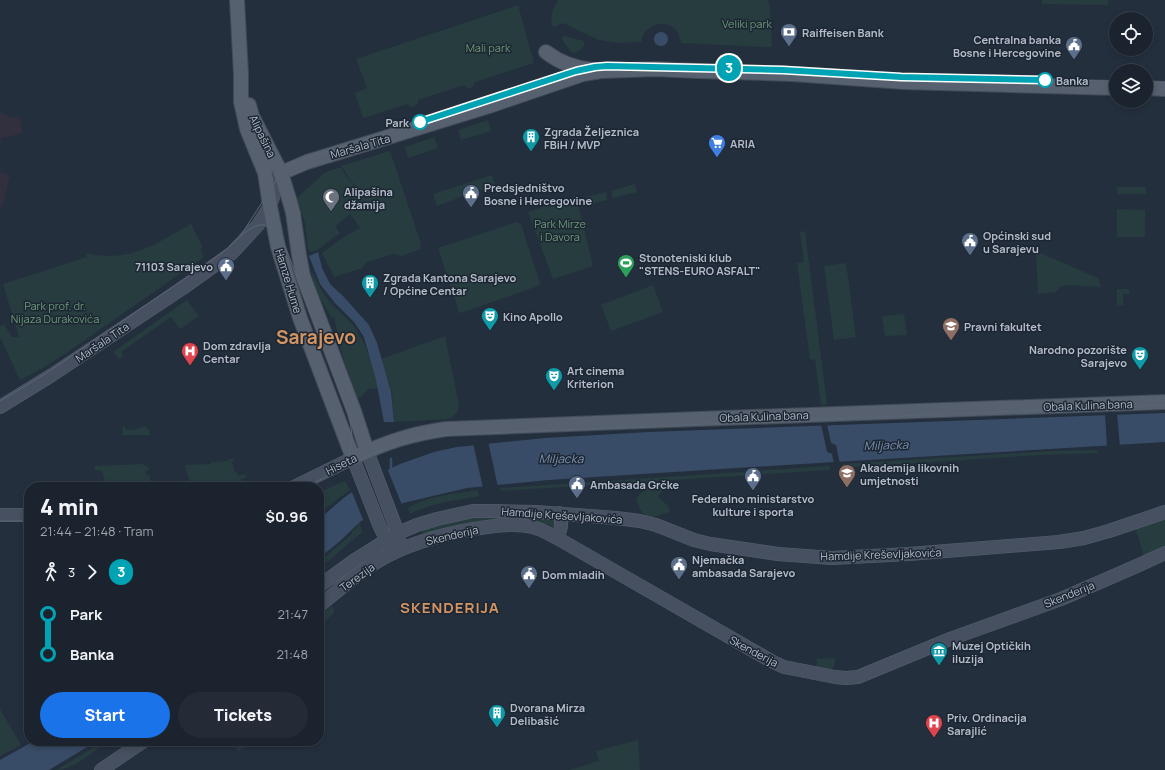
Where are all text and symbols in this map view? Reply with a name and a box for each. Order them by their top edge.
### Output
map controls [1109,12,1153,108]
button: locate [1109,12,1153,56]
park label: Veliki park [722,16,772,31]
bank icon: Raiffeisen Bank [779,22,799,47]
place label: Raiffeisen Bank [802,25,885,40]
place label: Centralna banka Bosne i Hercegovine [953,32,1061,60]
public building icon: Centralna banka Bosne i Hercegovine [1064,35,1084,60]
park label: Mali park [466,40,511,55]
line badge: 3 [716,55,742,81]
text: 3 [725,58,733,77]
button: layers [1109,64,1153,108]
marker: Banka [1037,72,1053,88]
place label: Banka [1056,73,1088,88]
street label: Alipašina [246,112,280,160]
marker: Park [412,114,428,130]
place label: Park [385,115,410,130]
place label: Zgrada Željeznica FBiH / MVP [544,124,639,152]
building icon: Zgrada Željeznica FBiH / MVP [521,127,541,152]
street label: Maršala Tita [328,130,392,162]
supermarket icon: ARIA [707,133,727,158]
place label: ARIA [730,136,756,151]
place label: Predsjedništvo Bosne i Hercegovine [484,180,592,208]
public building icon: Predsjedništvo Bosne i Hercegovine [461,183,481,208]
place label: Alipašina džamija [344,184,393,212]
mosque icon: Alipašina džamija [321,187,341,212]
park label: Park Mirze i Davora [534,216,586,244]
place label: Općinski sud u Sarajevu [983,228,1051,256]
public building icon: Općinski sud u Sarajevu [960,231,980,256]
street label: Hamze Hume [272,247,306,316]
place label: Stonoteniski klub "STENS-EURO ASFALT" [639,250,760,278]
sports icon: Stonoteniski klub "STENS-EURO ASFALT" [616,253,636,278]
public building icon: 71103 Sarajevo [216,256,236,281]
place label: 71103 Sarajevo [135,259,213,274]
place label: Zgrada Kantona Sarajevo / Općine Centar [383,270,517,298]
building icon: Zgrada Kantona Sarajevo / Općine Centar [360,273,380,298]
park label: Park prof. dr. Nijaza Durakovića [11,298,99,326]
theatre icon: Kino Apollo [480,306,500,331]
place label: Kino Apollo [503,309,563,324]
school or university icon: Pravni fakultet [941,316,961,341]
street label: Maršala Tita [72,319,132,365]
place label: Pravni fakultet [964,319,1042,334]
district label: Sarajevo [276,324,356,350]
place label: Dom zdravlja Centar [203,338,271,366]
hospital icon: Dom zdravlja Centar [180,341,200,366]
place label: Narodno pozorište Sarajevo [1029,342,1127,370]
theatre icon: Narodno pozorište Sarajevo [1130,345,1150,370]
place label: Art cinema Kriterion [567,363,624,391]
theatre icon: Art cinema Kriterion [544,366,564,391]
street label: Obala Kulina bana [1043,396,1133,414]
street label: Obala Kulina bana [719,407,809,425]
water label: Miljacka [863,436,910,454]
street label: Hiseta [323,450,359,478]
water label: Miljacka [539,450,585,467]
place label: Akademija likovnih umjetnosti [860,460,959,488]
school or university icon: Akademija likovnih umjetnosti [837,463,857,488]
public building icon: Federalno ministarstvo kulture i sporta [743,466,763,491]
public building icon: Ambasada Grčke [567,474,587,499]
place label: Ambasada Grčke [590,477,679,492]
place label: Federalno ministarstvo kulture i sporta [692,491,815,519]
text: 4 min [40,492,99,522]
street label: Hamdije Kreševljakovića [501,503,623,527]
text: $0.96 [266,506,308,527]
text: 21:44 – 21:48 · Tram [40,522,154,540]
street label: Skenderija [424,522,480,548]
street label: Hamdije Kreševljakovića [820,544,942,564]
place label: Njemačka ambasada Sarajevo [692,552,796,580]
public building icon: Njemačka ambasada Sarajevo [669,555,689,580]
street label: Terezija [337,559,377,595]
icon: walk [40,561,62,583]
icon: forward [81,561,103,583]
text: 3 [117,562,125,581]
text: 3 [68,563,75,581]
public building icon: Dom mladih [519,564,539,589]
place label: Dom mladih [542,567,605,582]
street label: Skenderija [1042,577,1096,611]
district label: SKENDERIJA [400,597,500,618]
text: Park [70,604,102,625]
text: 21:47 [277,605,308,623]
street label: Skenderija [727,632,781,670]
place label: Muzej Optičkih iluzija [952,638,1031,666]
museum icon: Muzej Optičkih iluzija [929,641,949,666]
text: Banka [70,644,114,665]
text: 21:48 [276,645,308,663]
button: Start [40,692,170,738]
button: Tickets [178,692,308,738]
place label: Dvorana Mirza Delibašić [510,700,585,728]
building icon: Dvorana Mirza Delibašić [487,703,507,728]
place label: Priv. Ordinacija Sarajlić [947,710,1027,738]
hospital icon: Priv. Ordinacija Sarajlić [924,713,944,738]

